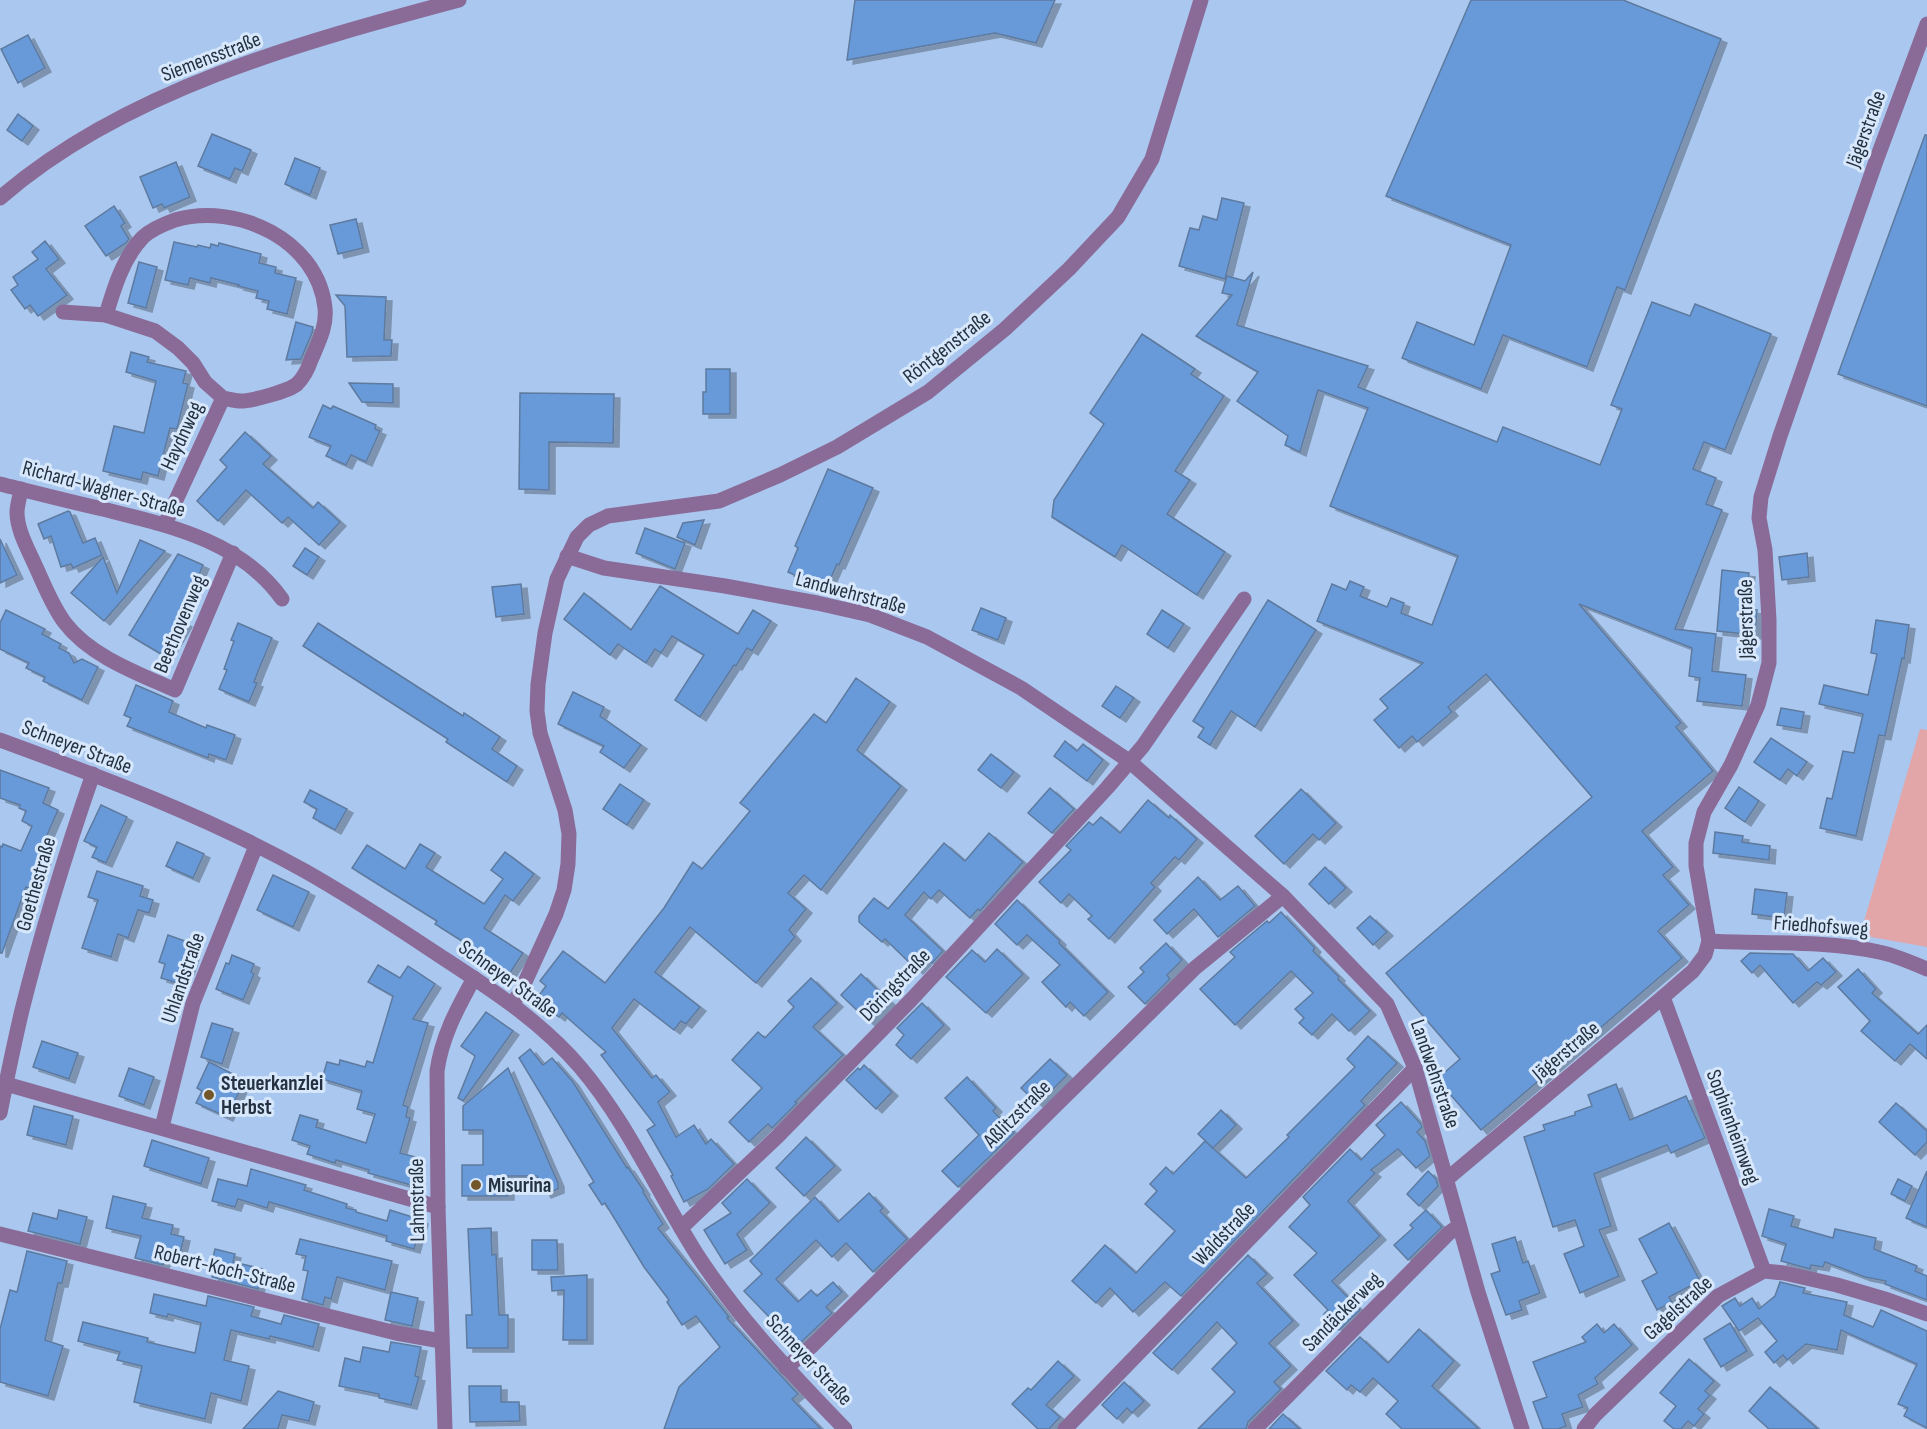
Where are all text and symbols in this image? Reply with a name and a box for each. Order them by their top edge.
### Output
street label: Siemensstraße [158,27,264,87]
street label: Jägerstraße [1840,87,1891,172]
street label: Röntgenstraße [898,305,996,389]
street label: Haydnweg [155,398,209,474]
street label: Richard-Wagner-Straße [20,455,188,523]
street label: Landwehrstraße [793,566,909,620]
street label: Beethovenweg [148,571,212,677]
street label: Jägerstraße [1733,579,1759,660]
street label: Schneyer Straße [18,715,136,779]
street label: Goethestraße [11,834,61,934]
street label: Friedhofsweg [1773,910,1869,942]
street label: Uhlandstraße [156,929,210,1027]
street label: Schneyer Straße [454,935,562,1023]
street label: Döringstraße [854,943,936,1027]
street label: Landwehrstraße [1405,1016,1465,1132]
street label: Jägerstraße [1527,1016,1605,1087]
street label: Sophienheimweg [1701,1066,1765,1188]
place label: Steuerkanzlei Herbst [221,1071,323,1120]
street label: Aßlitzstraße [977,1075,1056,1154]
marker: Steuerkanzlei Herbst [202,1088,216,1102]
street label: Lahmstraße [404,1158,430,1242]
place label: Misurina [488,1173,551,1198]
marker: Misurina [469,1178,483,1192]
street label: Waldstraße [1188,1197,1260,1271]
street label: Robert-Koch-Straße [152,1239,298,1299]
street label: Sandäckerweg [1297,1267,1387,1357]
street label: Gagelstraße [1638,1271,1718,1345]
street label: Schneyer Straße [760,1309,858,1411]

